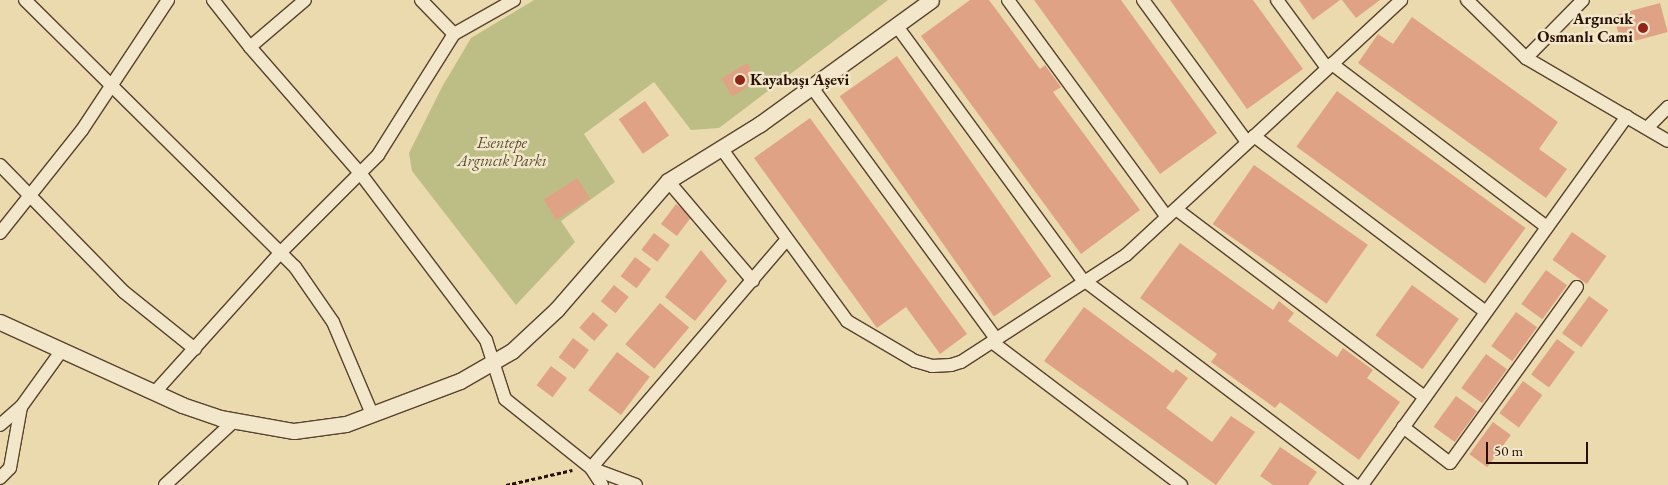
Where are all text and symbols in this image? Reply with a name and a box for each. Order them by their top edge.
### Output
place label: Argıncık Osmanlı Cami [1537,9,1633,47]
marker: Argıncık Osmanlı Cami [1637,22,1649,34]
place label: Kayabaşı Aşevi [750,70,849,90]
marker: Kayabaşı Aşevi [734,74,746,86]
park label: Esentepe Argıncık Parkı [457,133,547,171]
scale bar [1488,432,1590,464]
text: 50 m [1494,441,1523,460]

